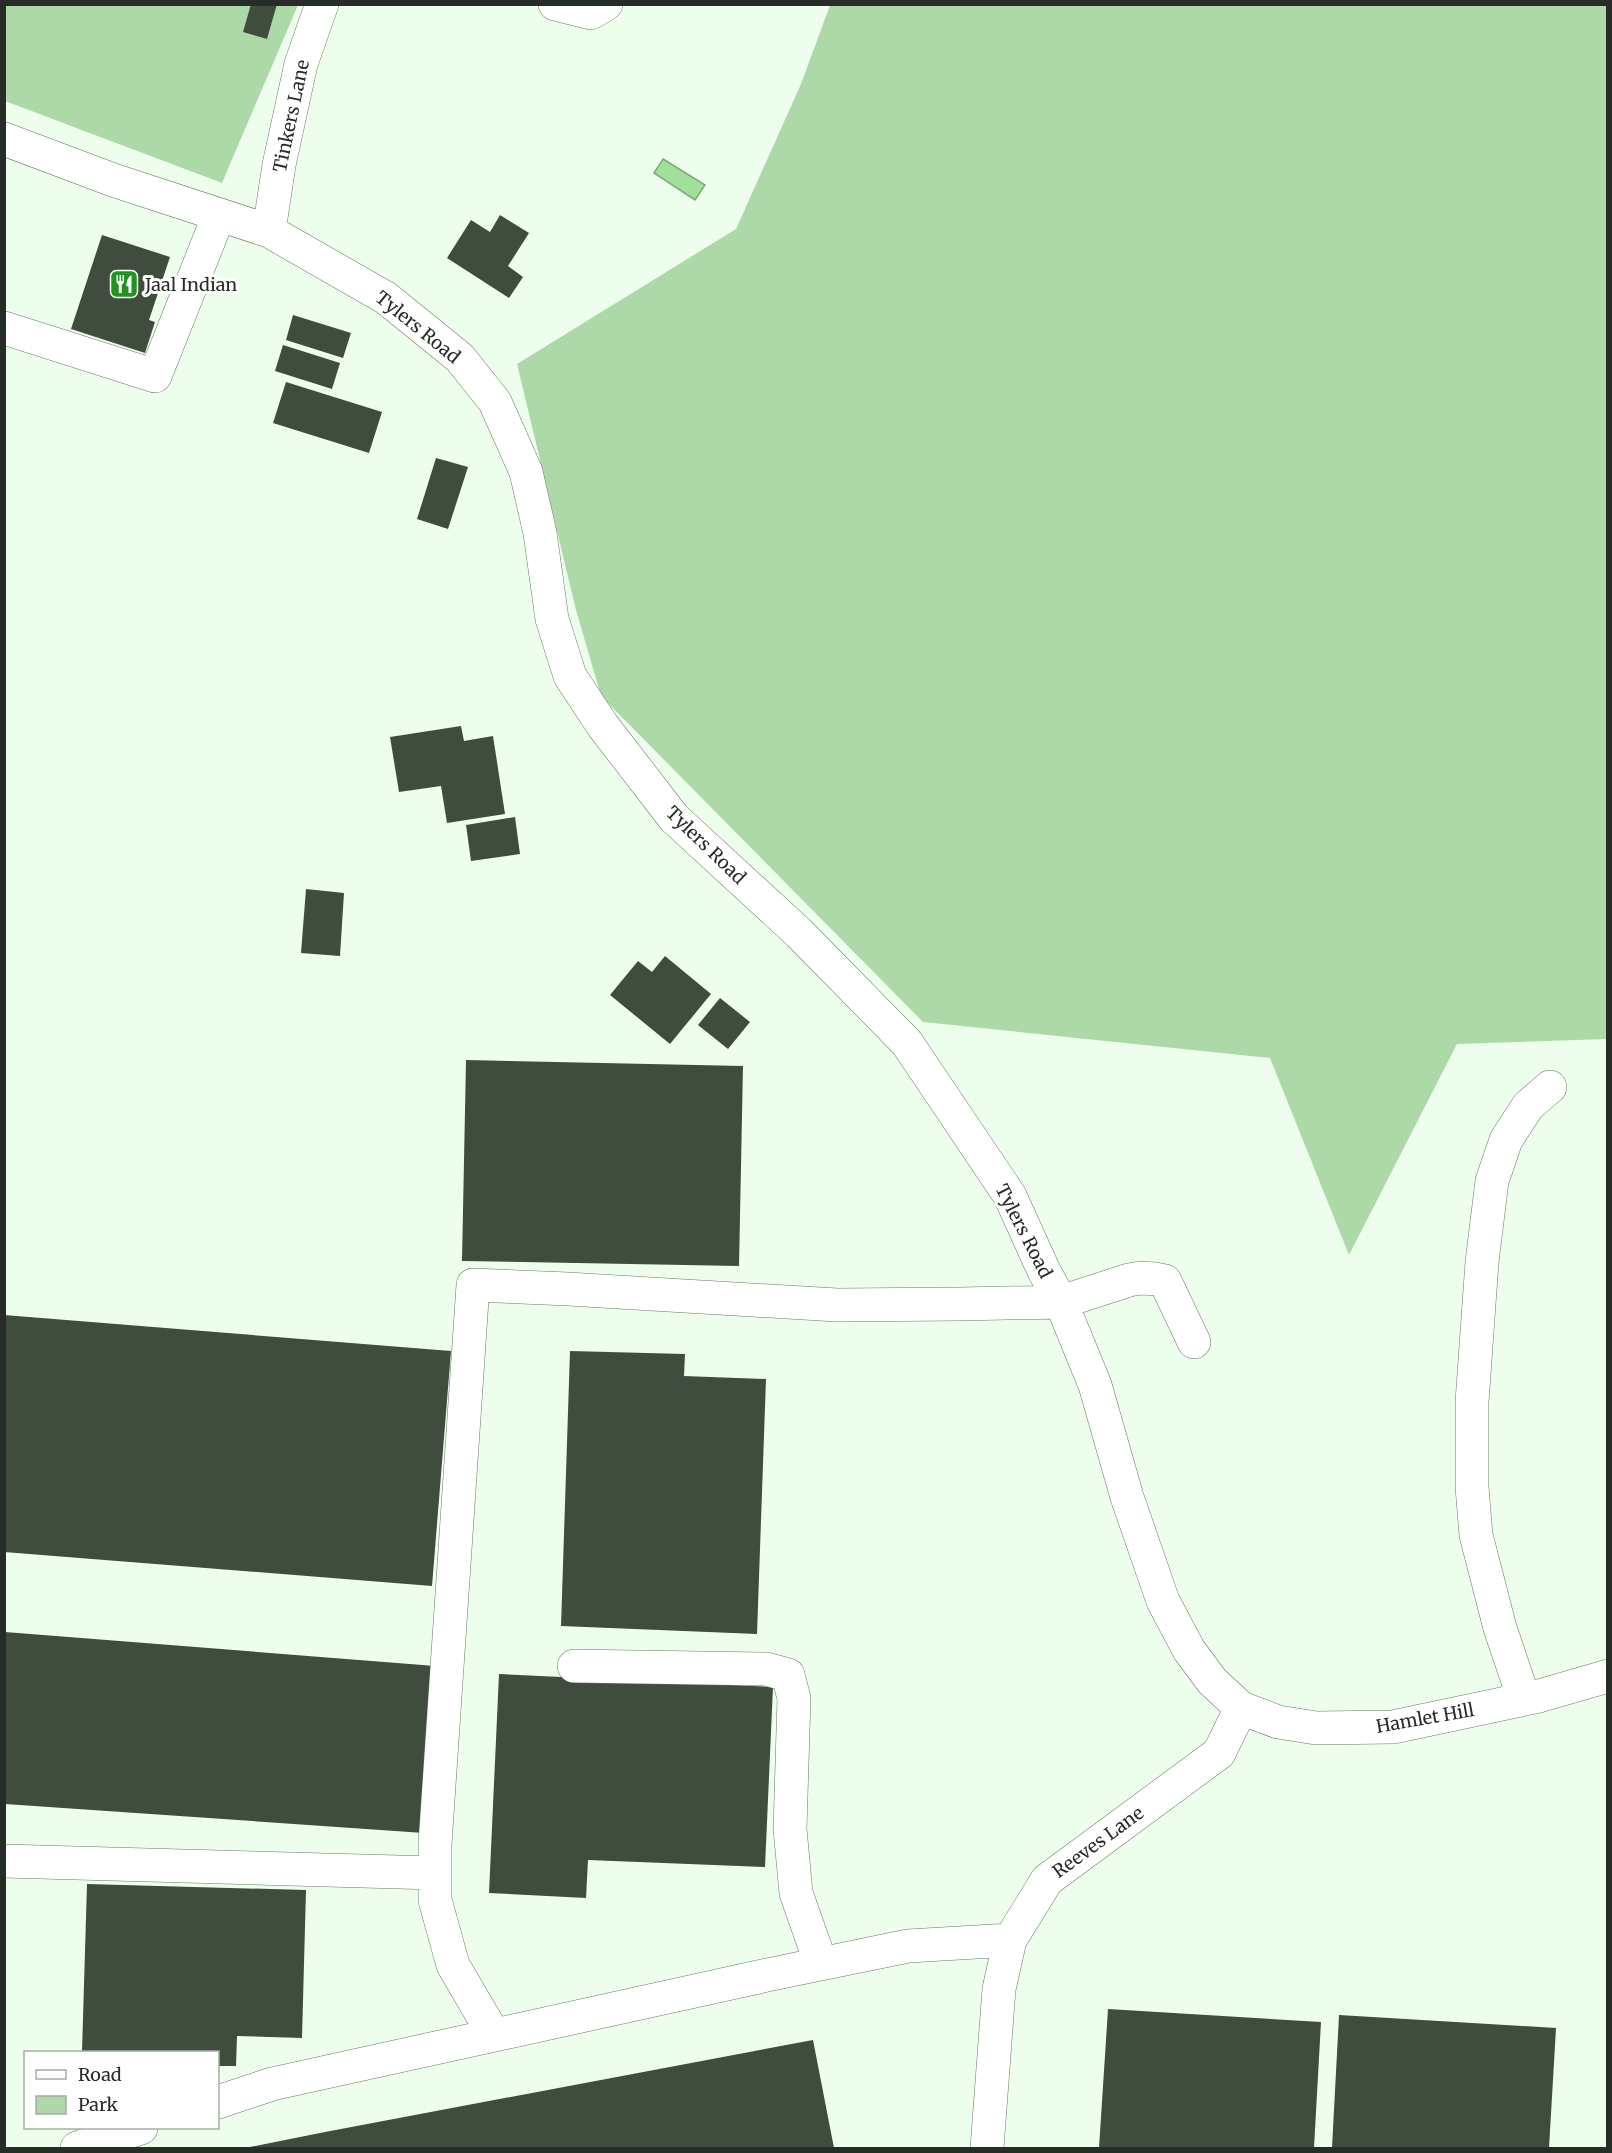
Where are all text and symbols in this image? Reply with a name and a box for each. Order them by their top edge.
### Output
street label: Tinkers Lane [268,58,314,174]
restaurant icon: Jaal Indian [108,268,140,300]
place label: Jaal Indian [144,273,237,296]
street label: Tylers Road [371,286,465,368]
street label: Tylers Road [661,801,751,889]
street label: Tylers Road [990,1180,1058,1282]
street label: Hamlet Hill [1374,1698,1476,1738]
street label: Reeves Lane [1048,1801,1148,1883]
legend [24,2051,219,2129]
text: Road [78,2063,122,2086]
text: Park [78,2093,119,2116]

